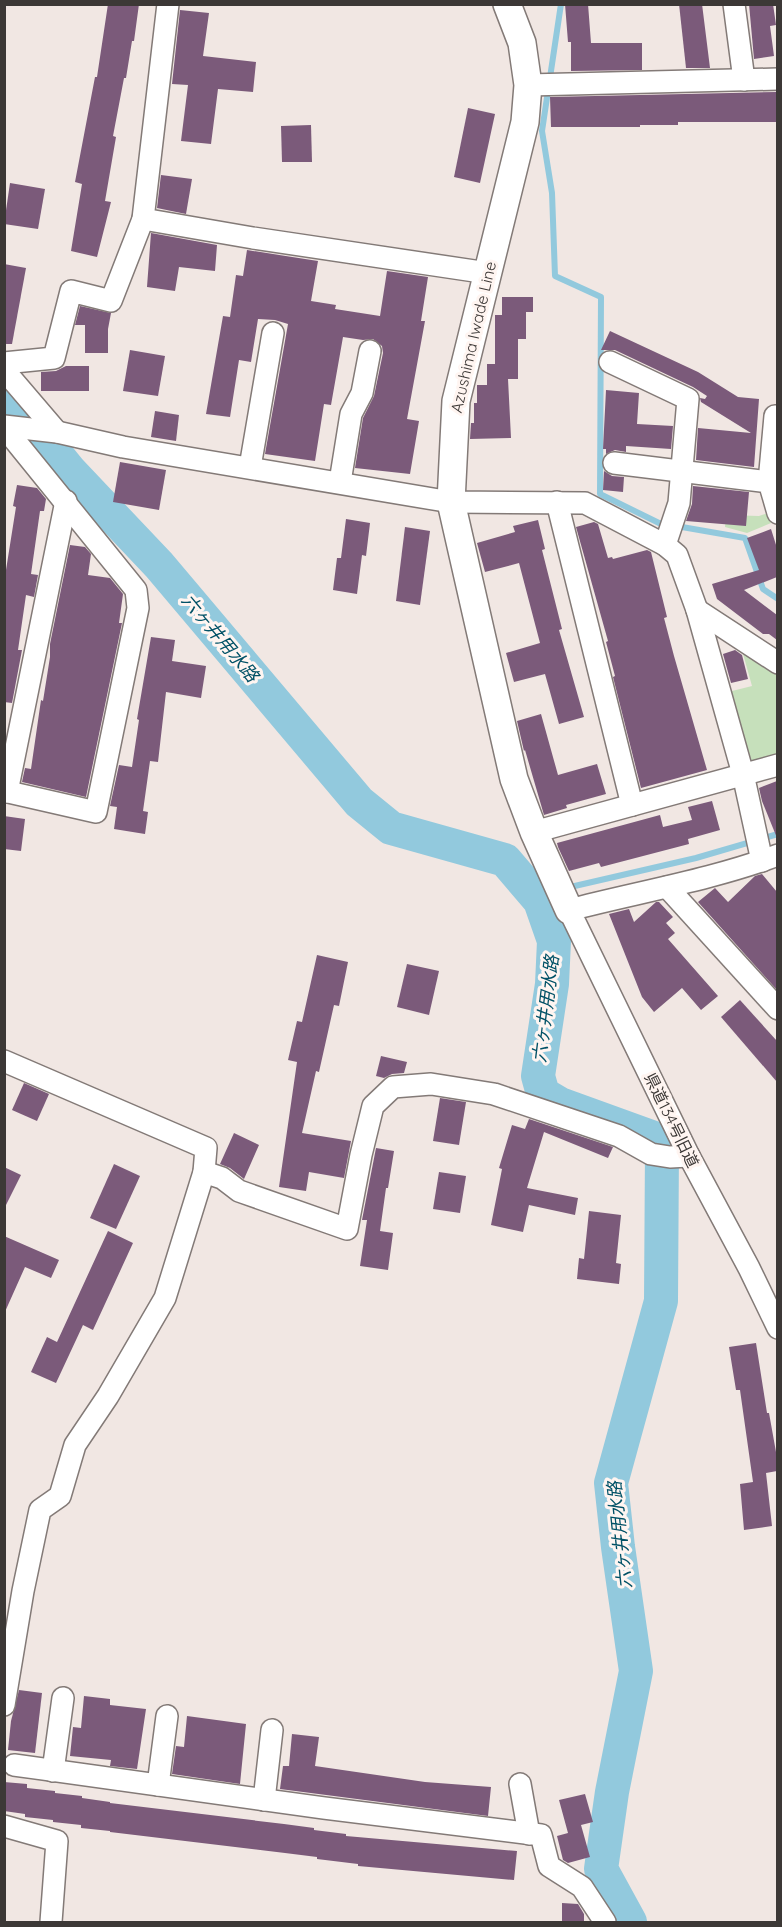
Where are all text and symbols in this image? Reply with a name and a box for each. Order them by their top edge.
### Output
street label: Azushima Iwade Line [446,259,500,415]
water label: 六ヶ井用水路 [177,589,265,688]
water label: 六ヶ井用水路 [528,952,564,1064]
street label: 県道134号旧道 [640,1069,704,1171]
water label: 六ヶ井用水路 [602,1478,637,1590]

